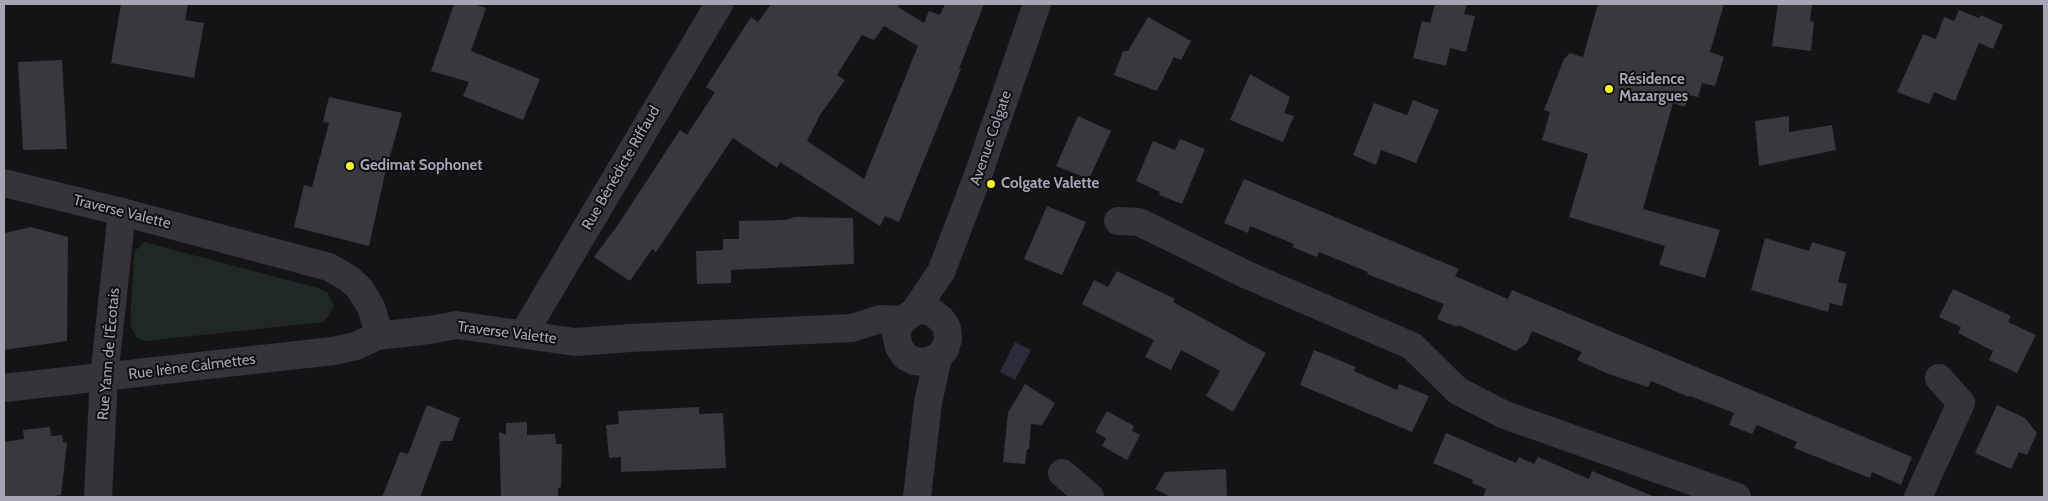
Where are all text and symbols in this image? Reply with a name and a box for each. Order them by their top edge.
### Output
place label: Résidence Mazargues [1619,71,1688,106]
marker: Résidence Mazargues [1603,83,1615,95]
street label: Avenue Colgate [966,88,1016,188]
street label: Rue Bénédicte Riffaud [578,103,664,233]
place label: Gedimat Sophonet [360,157,483,175]
marker: Gedimat Sophonet [344,160,356,172]
place label: Colgate Valette [1001,175,1099,193]
marker: Colgate Valette [985,178,997,190]
street label: Traverse Valette [71,191,173,233]
street label: Rue Yann de l'Écotais [94,287,124,421]
street label: Traverse Valette [456,318,558,348]
street label: Rue Irène Calmettes [127,350,257,384]

